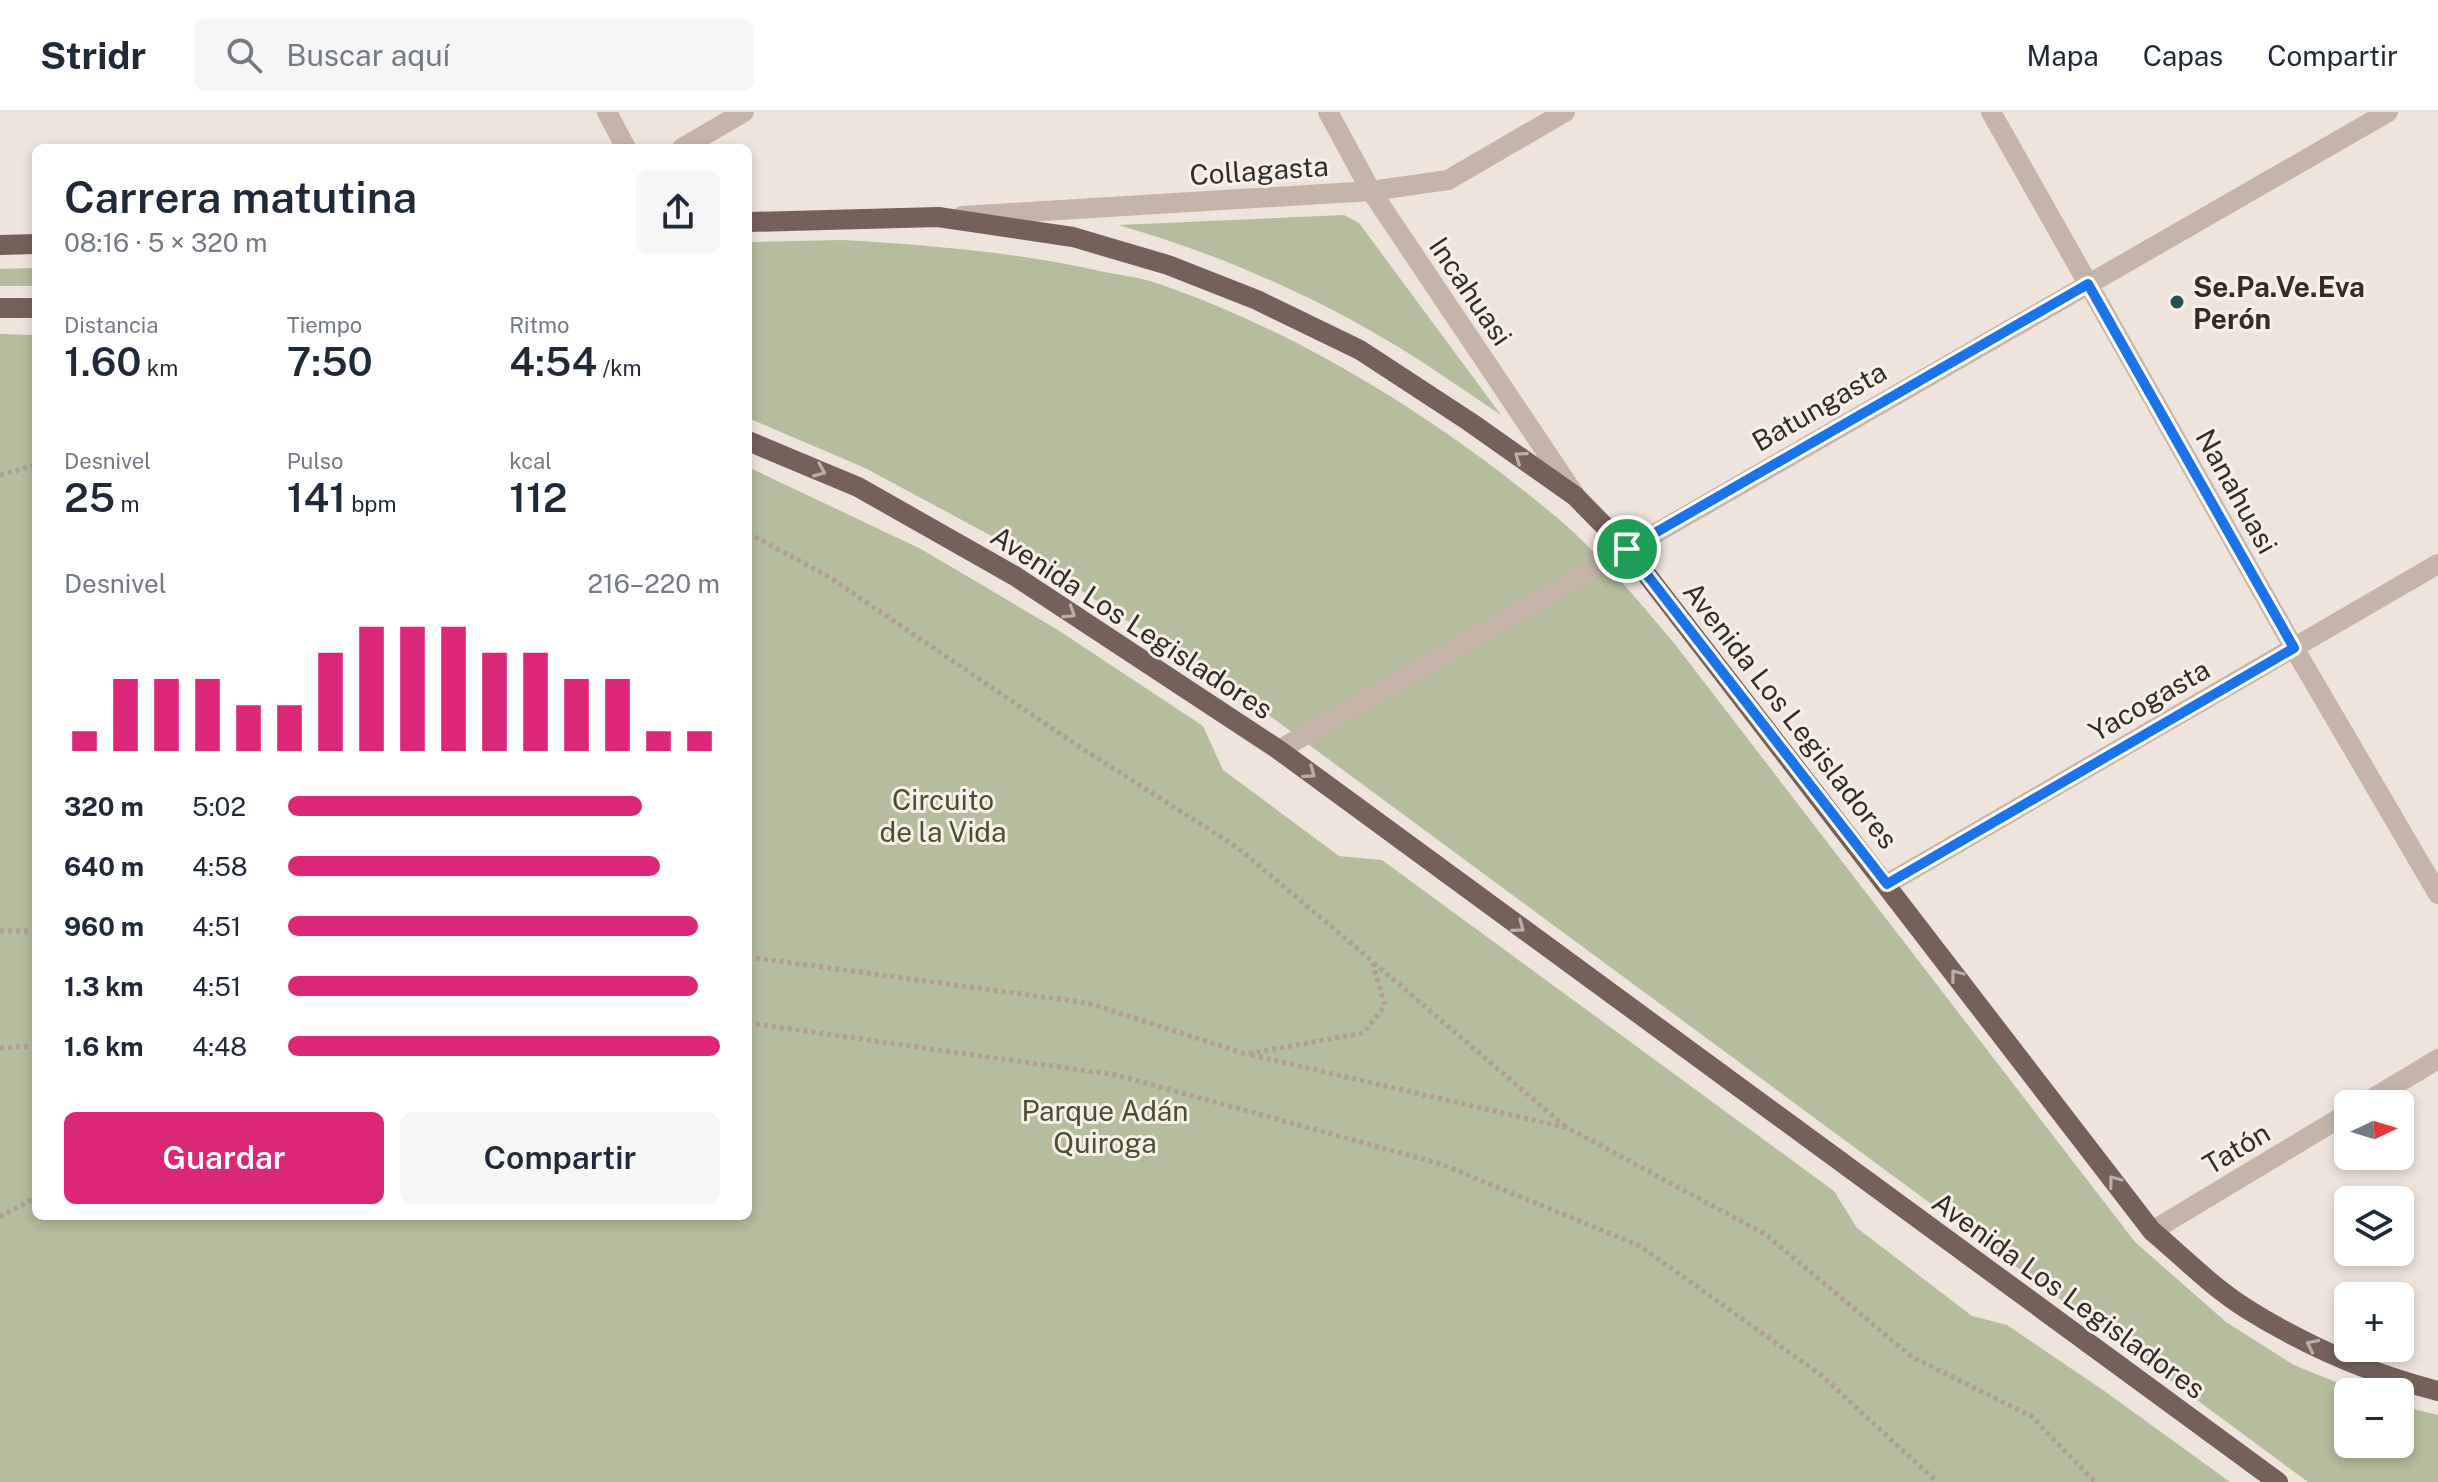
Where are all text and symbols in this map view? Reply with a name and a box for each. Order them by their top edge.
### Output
search box [194,19,754,91]
text: Stridr [40,33,146,78]
icon: search [222,33,266,77]
text: Buscar aquí [286,37,450,73]
text: Mapa [2026,39,2099,72]
text: Capas [2143,39,2223,72]
text: Compartir [2267,39,2398,72]
street label: Collagasta [1188,149,1330,191]
button: share [636,170,720,254]
text: Carrera matutina [64,171,417,223]
text: 08:16 · 5 × 320 m [64,227,268,258]
street label: Incahuasi [1423,231,1519,351]
place label: Se.Pa.Ve.Eva Perón [2193,270,2365,335]
marker: Se.Pa.Ve.Eva Perón [2168,293,2186,311]
text: Distancia [64,312,158,338]
text: Tiempo [287,312,362,338]
text: Ritmo [509,312,570,338]
text: 1.60 [64,338,141,385]
text: 7:50 [287,338,373,385]
text: 4:54 [509,338,597,385]
street label: Batungasta [1746,354,1892,458]
text: km [141,355,178,381]
text: /km [597,355,642,381]
street label: Nanahuasi [2189,423,2285,559]
text: Desnivel [64,448,151,474]
text: Pulso [287,448,343,474]
text: kcal [509,448,552,474]
one-way arrow [1514,452,1528,467]
one-way arrow [812,462,826,478]
text: 25 [64,474,115,521]
text: 141 [287,474,346,521]
text: 112 [509,474,568,521]
text: m [115,491,139,517]
text: bpm [346,491,397,517]
pin [1593,515,1661,583]
street label: Avenida Los Legisladores [985,519,1279,725]
icon: arrive [1605,527,1649,571]
text: Desnivel [64,568,167,599]
text: 216–220 m [588,568,720,599]
street label: Avenida Los Legisladores [1677,575,1905,855]
one-way arrow [1062,603,1076,618]
street label: Yacogasta [2083,652,2215,748]
one-way arrow [1301,763,1315,778]
park label: Circuito de la Vida [879,783,1007,848]
text: 320 m [64,791,144,822]
text: 5:02 [192,791,246,822]
text: 640 m [64,851,144,882]
text: 4:58 [192,851,248,882]
text: 960 m [64,911,144,942]
text: 4:51 [192,911,241,942]
one-way arrow [1511,917,1525,931]
one-way arrow [1952,969,1966,984]
text: 1.3 km [64,971,144,1002]
text: 4:51 [192,971,241,1002]
text: 1.6 km [64,1031,144,1062]
text: 4:48 [192,1031,247,1062]
north arrow [2334,1090,2414,1170]
map controls [2334,1090,2414,1458]
park label: Parque Adán Quiroga [1021,1094,1189,1159]
button: Guardar [64,1112,384,1204]
button: Compartir [400,1112,720,1204]
street label: Tatón [2196,1115,2276,1181]
one-way arrow [2110,1175,2124,1190]
street label: Avenida Los Legisladores [1926,1185,2212,1405]
button: layers [2334,1186,2414,1266]
button: + [2334,1282,2414,1362]
one-way arrow [2306,1339,2321,1355]
button: − [2334,1378,2414,1458]

